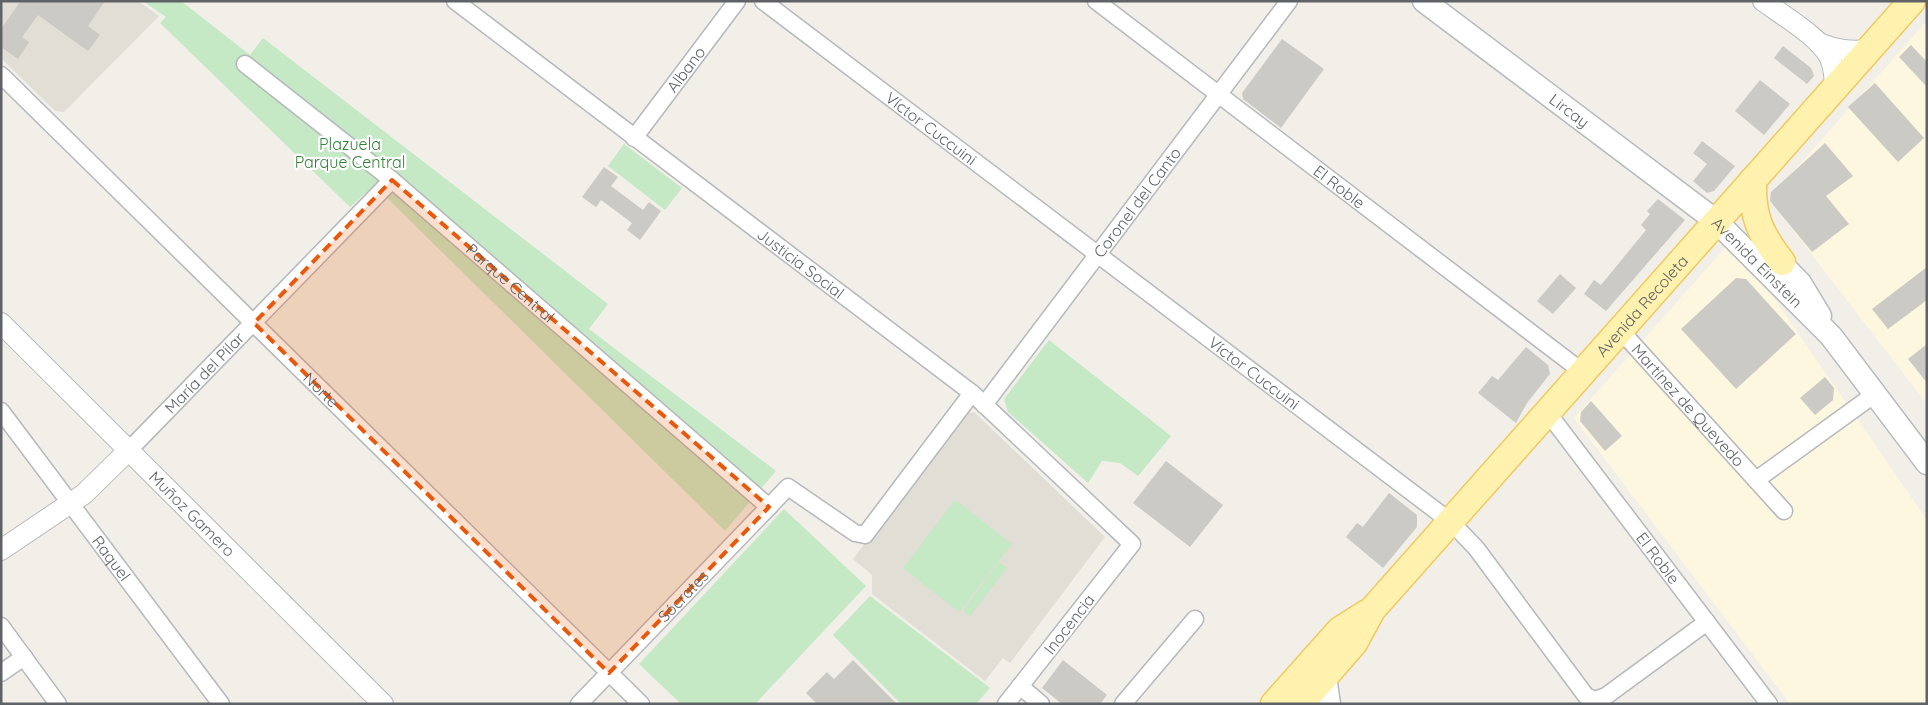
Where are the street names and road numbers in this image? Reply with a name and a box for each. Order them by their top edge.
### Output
street label: Albano [662,42,709,96]
street label: Víctor Cuccuini [882,87,981,169]
street label: Lircay [1545,89,1593,132]
street label: Coronel del Canto [1089,143,1185,261]
street label: El Roble [1310,160,1369,213]
street label: Avenida Einstein [1708,213,1807,312]
street label: Justicia Social [753,224,848,303]
street label: Parque Central [462,239,559,327]
street label: Avenida Recoleta [1591,251,1692,361]
street label: María del Pilar [160,328,248,418]
street label: Víctor Cuccuini [1204,332,1304,414]
street label: Martínez de Quevedo [1627,340,1749,471]
street label: Norte [299,368,343,412]
street label: Muñoz Gamero [145,467,239,561]
street label: El Roble [1632,528,1684,588]
street label: Raquel [88,531,135,585]
street label: Sócrates [653,566,713,626]
street label: Inocencia [1039,590,1099,658]

